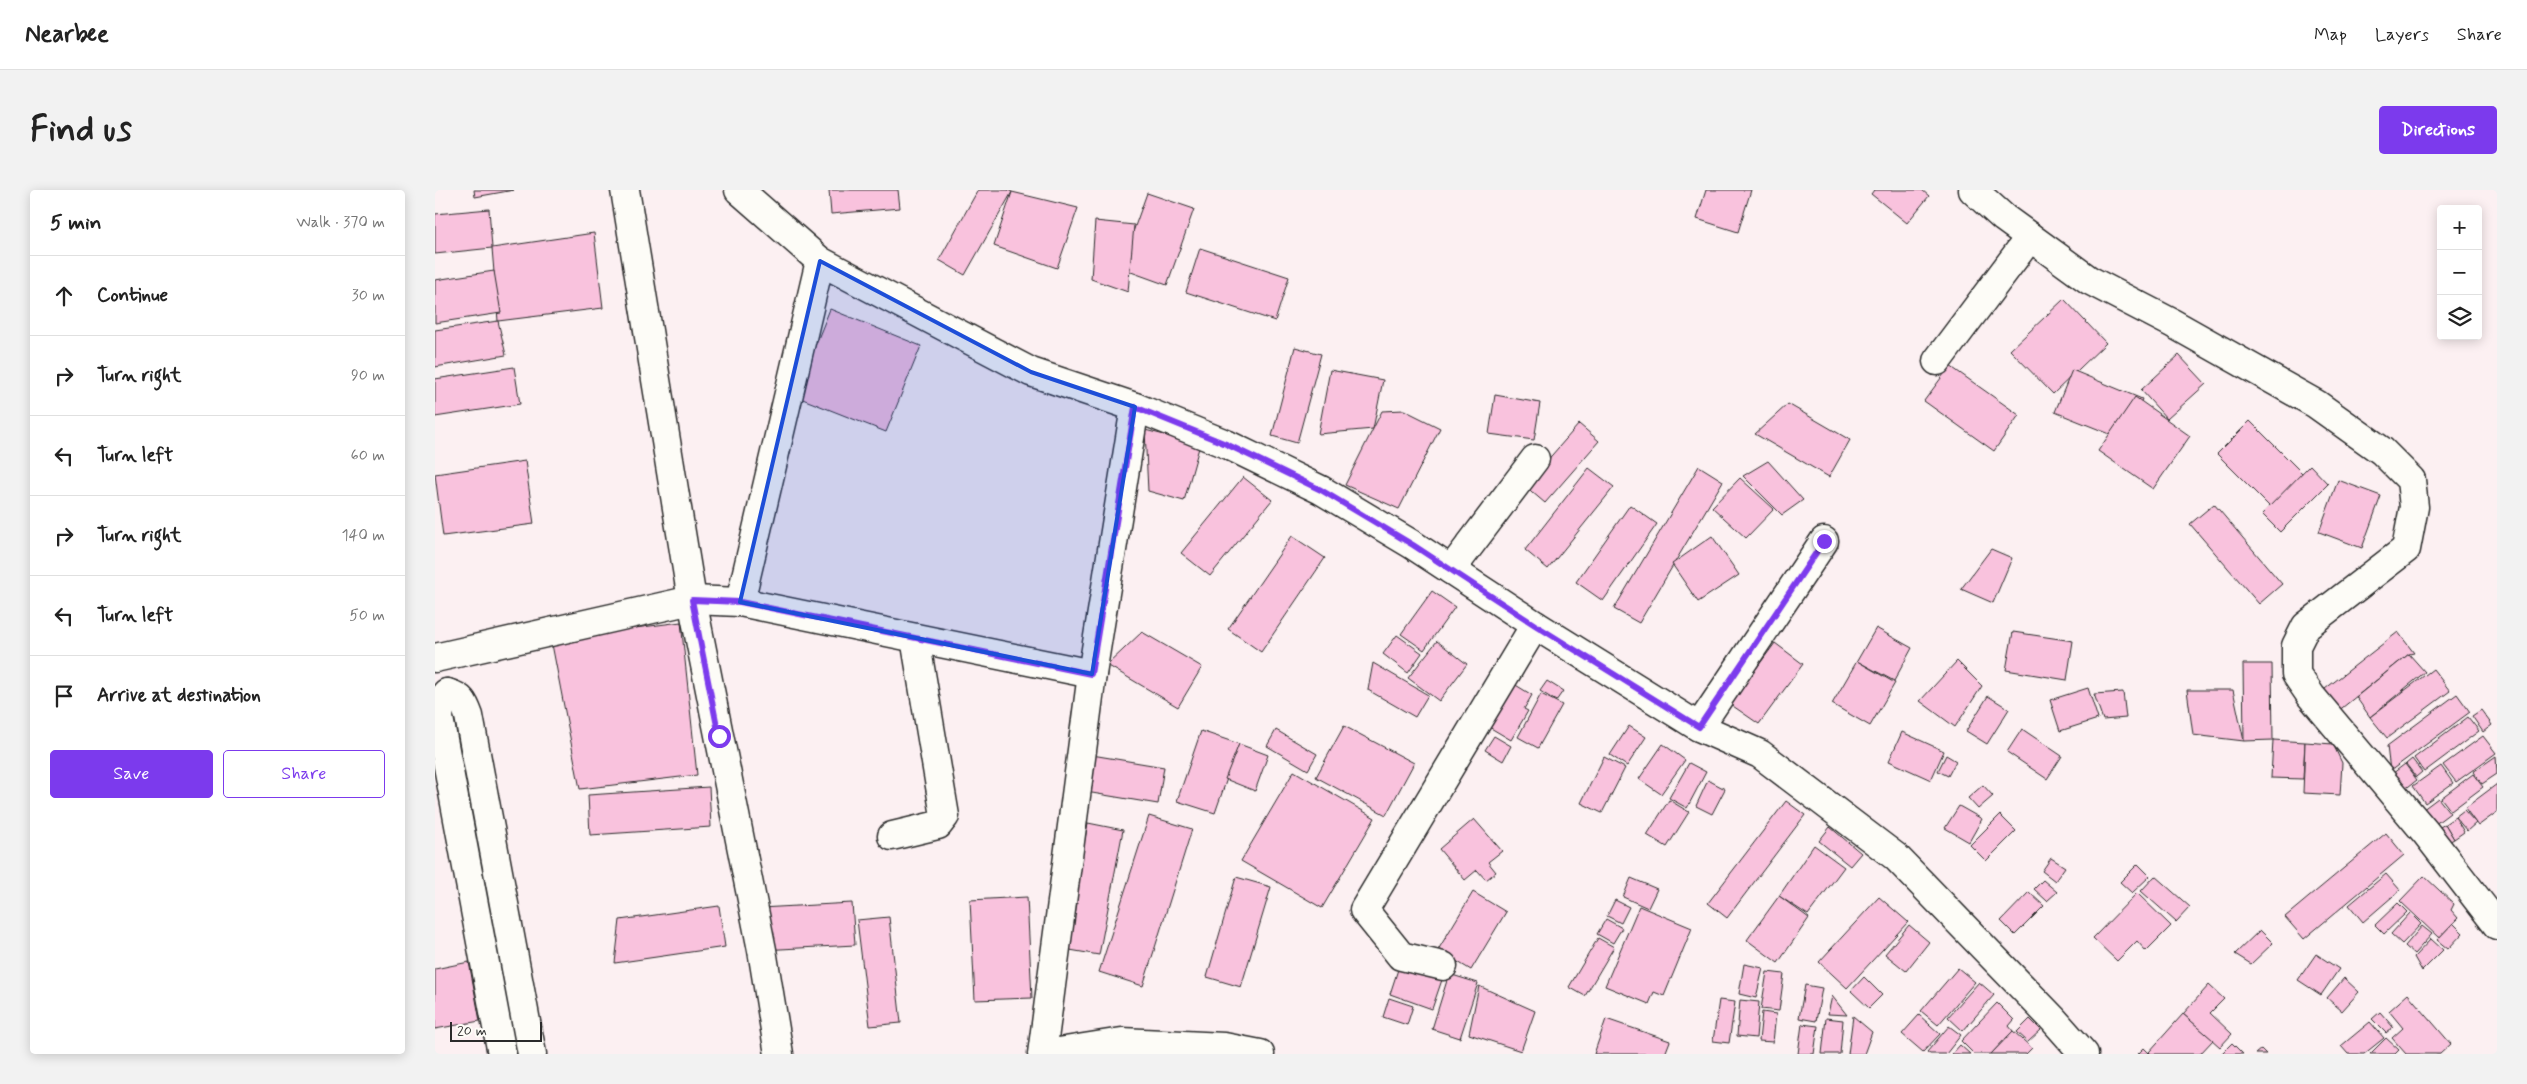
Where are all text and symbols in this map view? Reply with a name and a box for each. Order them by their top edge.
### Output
text: Nearbee [25,19,109,50]
text: Map [2314,23,2347,47]
text: Layers [2375,23,2429,47]
text: Share [2457,23,2502,47]
button: Directions [2379,106,2497,154]
text: Find us [30,107,132,153]
map controls [2437,205,2482,340]
button: + [2437,205,2482,250]
text: 5 min [50,209,102,237]
text: Walk · 370 m [296,212,385,233]
button: − [2437,250,2482,295]
icon: ahead [50,282,78,310]
text: Continue [97,283,168,308]
text: 30 m [352,285,385,306]
button: layers [2437,295,2482,340]
icon: right [50,362,78,390]
text: Turn right [97,363,181,388]
text: 90 m [351,365,385,386]
icon: left [50,442,78,470]
text: Turn left [97,443,173,468]
text: 60 m [351,445,385,466]
icon: right [50,522,78,550]
text: Turn right [97,523,181,548]
text: 140 m [341,525,385,546]
route end [1813,530,1836,553]
icon: left [50,602,78,630]
text: Turn left [97,603,173,628]
text: 50 m [349,605,385,626]
icon: arrive [50,682,78,710]
text: Arrive at destination [97,683,261,708]
route start [708,725,731,748]
button: Save [50,750,213,798]
button: Share [223,750,385,798]
scale bar [450,1019,543,1042]
text: 20 m [457,1022,487,1040]

